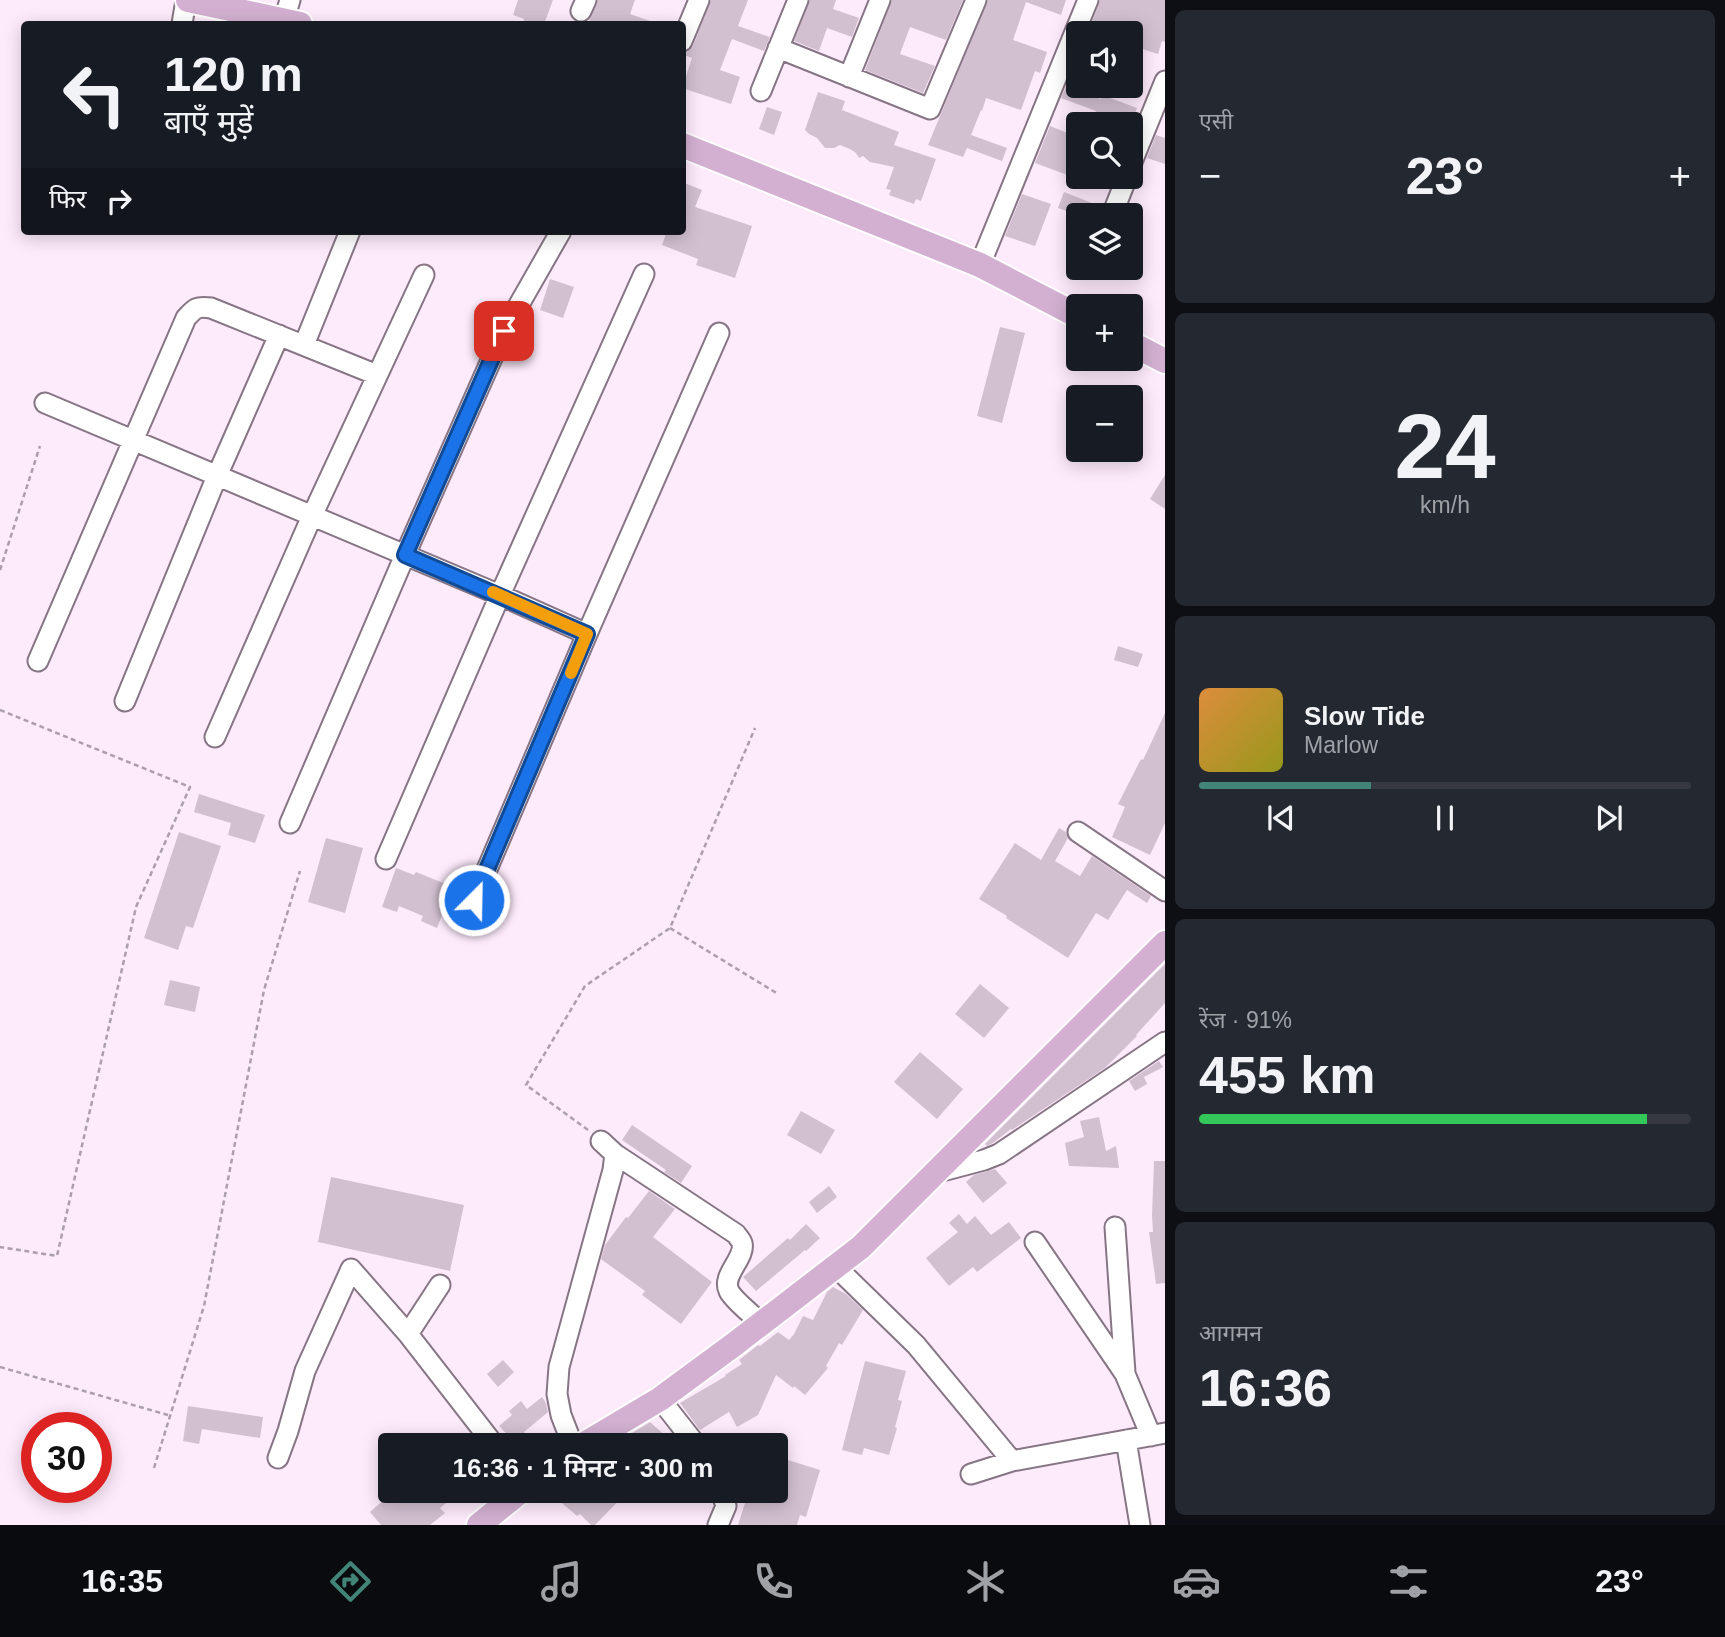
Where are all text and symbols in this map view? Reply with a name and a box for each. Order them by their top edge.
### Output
map controls [1066,21,1143,462]
button: sound [1066,21,1143,98]
text: 120 m [164,47,303,101]
icon: left [49,49,140,140]
text: बाएँ मुड़ें [164,104,253,140]
text: एसी [1199,108,1233,134]
button: search [1066,112,1143,189]
text: 23° [1406,147,1484,205]
text: − [1199,155,1221,197]
text: + [1669,155,1691,197]
icon: right [100,182,138,220]
text: फिर [49,184,86,214]
button: layers [1066,203,1143,280]
button: + [1066,294,1143,371]
pin [474,301,534,361]
icon: arrive [485,312,523,350]
button: − [1066,385,1143,462]
text: 24 [1394,396,1496,497]
text: km/h [1420,492,1470,518]
text: Slow Tide [1304,701,1425,731]
text: Marlow [1304,732,1378,758]
icon: previous [1262,799,1300,837]
icon: pause [1426,799,1464,837]
icon: next [1590,799,1628,837]
position arrow [437,863,511,937]
text: रेंज · 91% [1199,1007,1292,1033]
text: 455 km [1199,1046,1375,1104]
text: आगमन [1199,1320,1262,1346]
text: 16:36 [1199,1359,1332,1417]
speed limit sign: 30 [21,1412,112,1503]
text: 16:36 · 1 मिनट · 300 m [453,1453,713,1483]
icon: directions [326,1557,375,1606]
icon: music [537,1557,586,1606]
icon: phone [749,1557,798,1606]
icon: climate [961,1557,1010,1606]
icon: car [1172,1557,1221,1606]
icon: filters [1384,1557,1433,1606]
text: 16:35 [81,1563,163,1599]
text: 23° [1595,1563,1644,1599]

